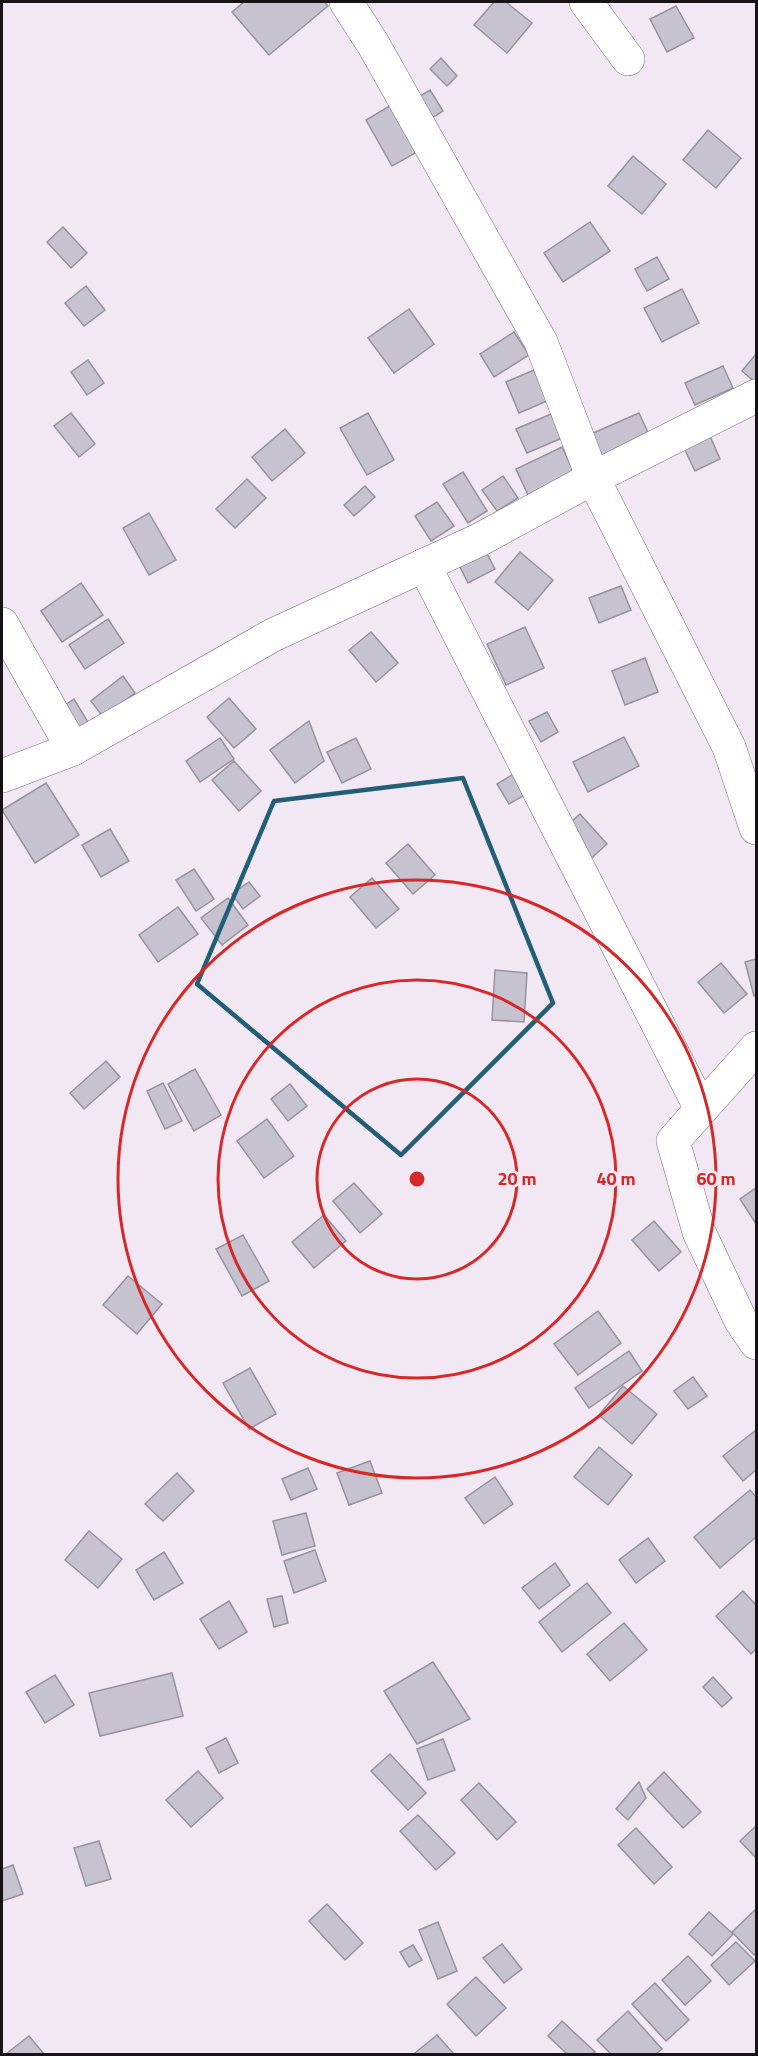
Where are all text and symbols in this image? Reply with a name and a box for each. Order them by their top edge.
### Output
text: 20 m [497,1165,537,1192]
text: 40 m [596,1165,636,1192]
text: 60 m [696,1165,736,1192]
centre of rings [407,1169,427,1189]

